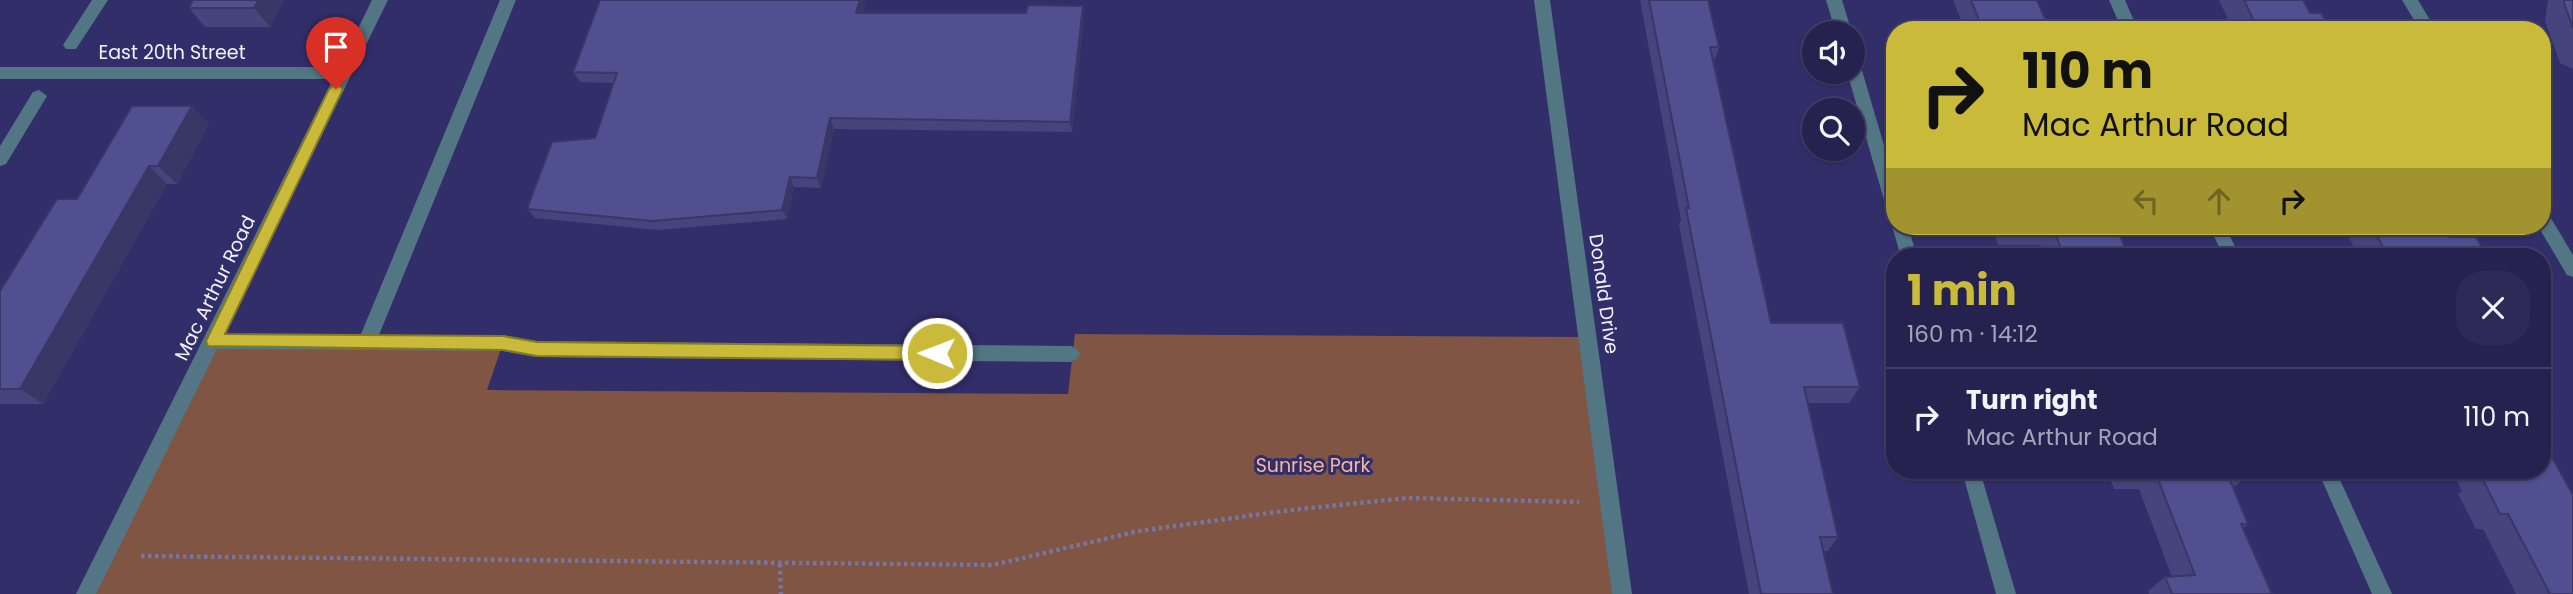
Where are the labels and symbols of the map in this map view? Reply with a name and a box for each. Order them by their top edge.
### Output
pin [306,17,366,89]
street label: East 20th Street [98,39,246,66]
street label: Mac Arthur Road [168,211,262,365]
street label: Donald Drive [1582,232,1626,356]
position arrow [900,316,974,390]
park label: Sunrise Park [1256,452,1371,479]

